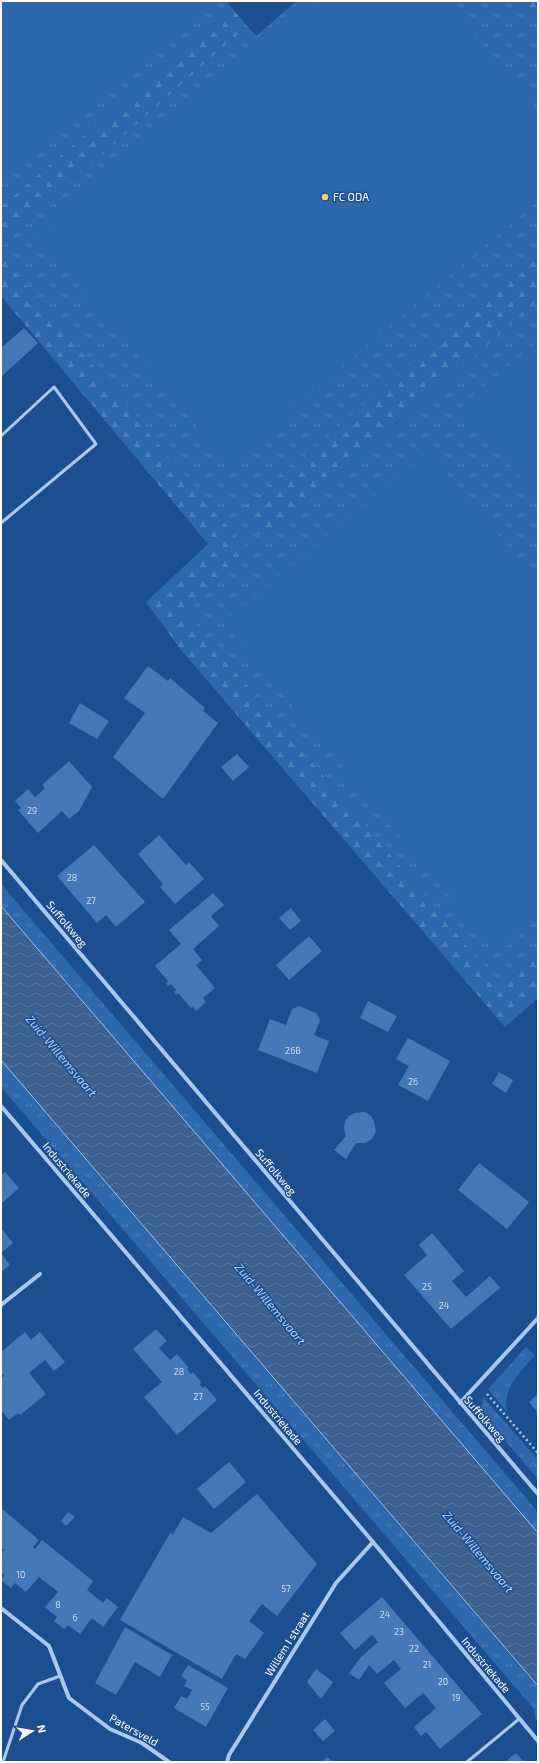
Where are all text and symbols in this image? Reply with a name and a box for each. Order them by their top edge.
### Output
place label: FC ODA [333,190,369,203]
marker: FC ODA [320,192,330,202]
house number: 29 [27,805,37,816]
house number: 28 [67,872,77,883]
house number: 27 [86,895,96,906]
street label: Suffolkweg [44,898,90,949]
water label: Zuid-Willemsvaart [24,1012,100,1099]
house number: 26B [285,1045,301,1056]
house number: 26 [408,1076,418,1087]
street label: Industriekade [40,1139,94,1200]
street label: Suffolkweg [253,1146,299,1197]
water label: Zuid-Willemsvaart [233,1260,309,1347]
house number: 25 [422,1281,432,1292]
house number: 24 [439,1300,450,1311]
house number: 28 [174,1366,184,1377]
street label: Industriekade [251,1386,305,1447]
house number: 27 [193,1391,203,1402]
street label: Suffolkweg [462,1393,509,1444]
water label: Zuid-Willemsvaart [441,1508,517,1595]
house number: 10 [16,1569,26,1580]
house number: 57 [281,1583,291,1594]
house number: 8 [55,1599,61,1610]
street label: Willem I straat [262,1609,312,1678]
house number: 24 [380,1609,391,1620]
house number: 6 [72,1612,78,1623]
house number: 23 [394,1626,404,1637]
street label: Industriekade [459,1634,513,1695]
house number: 22 [409,1643,419,1654]
house number: 21 [423,1659,431,1670]
house number: 20 [438,1676,448,1687]
house number: 19 [452,1692,460,1703]
house number: 55 [200,1701,210,1712]
north arrow [12,1711,52,1751]
street label: Patersveld [108,1711,161,1748]
text: N [35,1724,49,1734]

